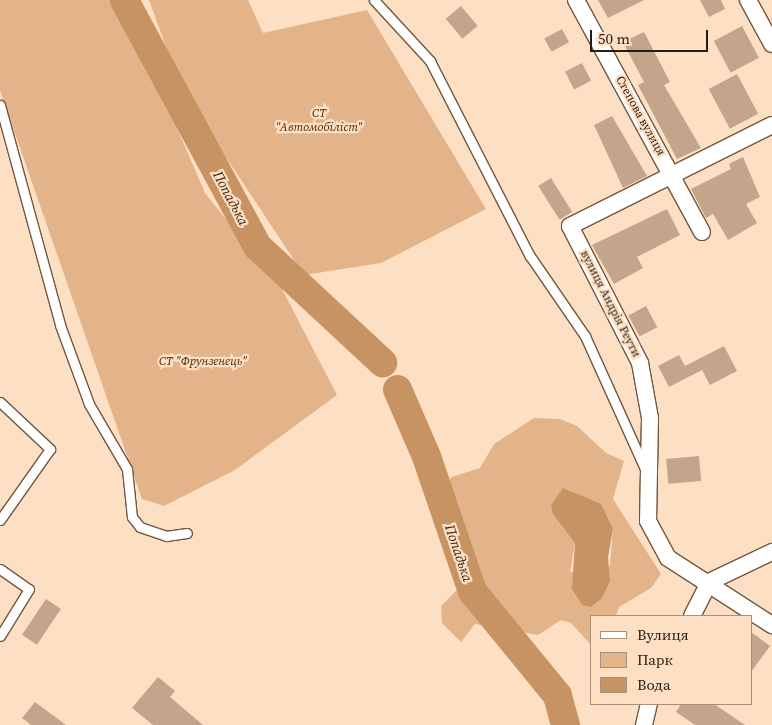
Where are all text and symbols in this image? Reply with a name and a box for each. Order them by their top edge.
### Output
scale bar [592,20,710,52]
text: 50 m [598,28,630,49]
street label: Степова вулиця [612,74,668,158]
park label: СТ "Автомобіліст" [276,107,362,135]
water label: Попадька [210,168,252,228]
street label: вулиця Андрія Реути [577,248,643,360]
park label: СТ "Фрунзенець" [159,355,247,369]
water label: Попадька [441,522,477,584]
legend [590,615,752,705]
text: Вулиця [637,624,689,645]
text: Парк [637,649,673,670]
text: Вода [637,674,671,695]

